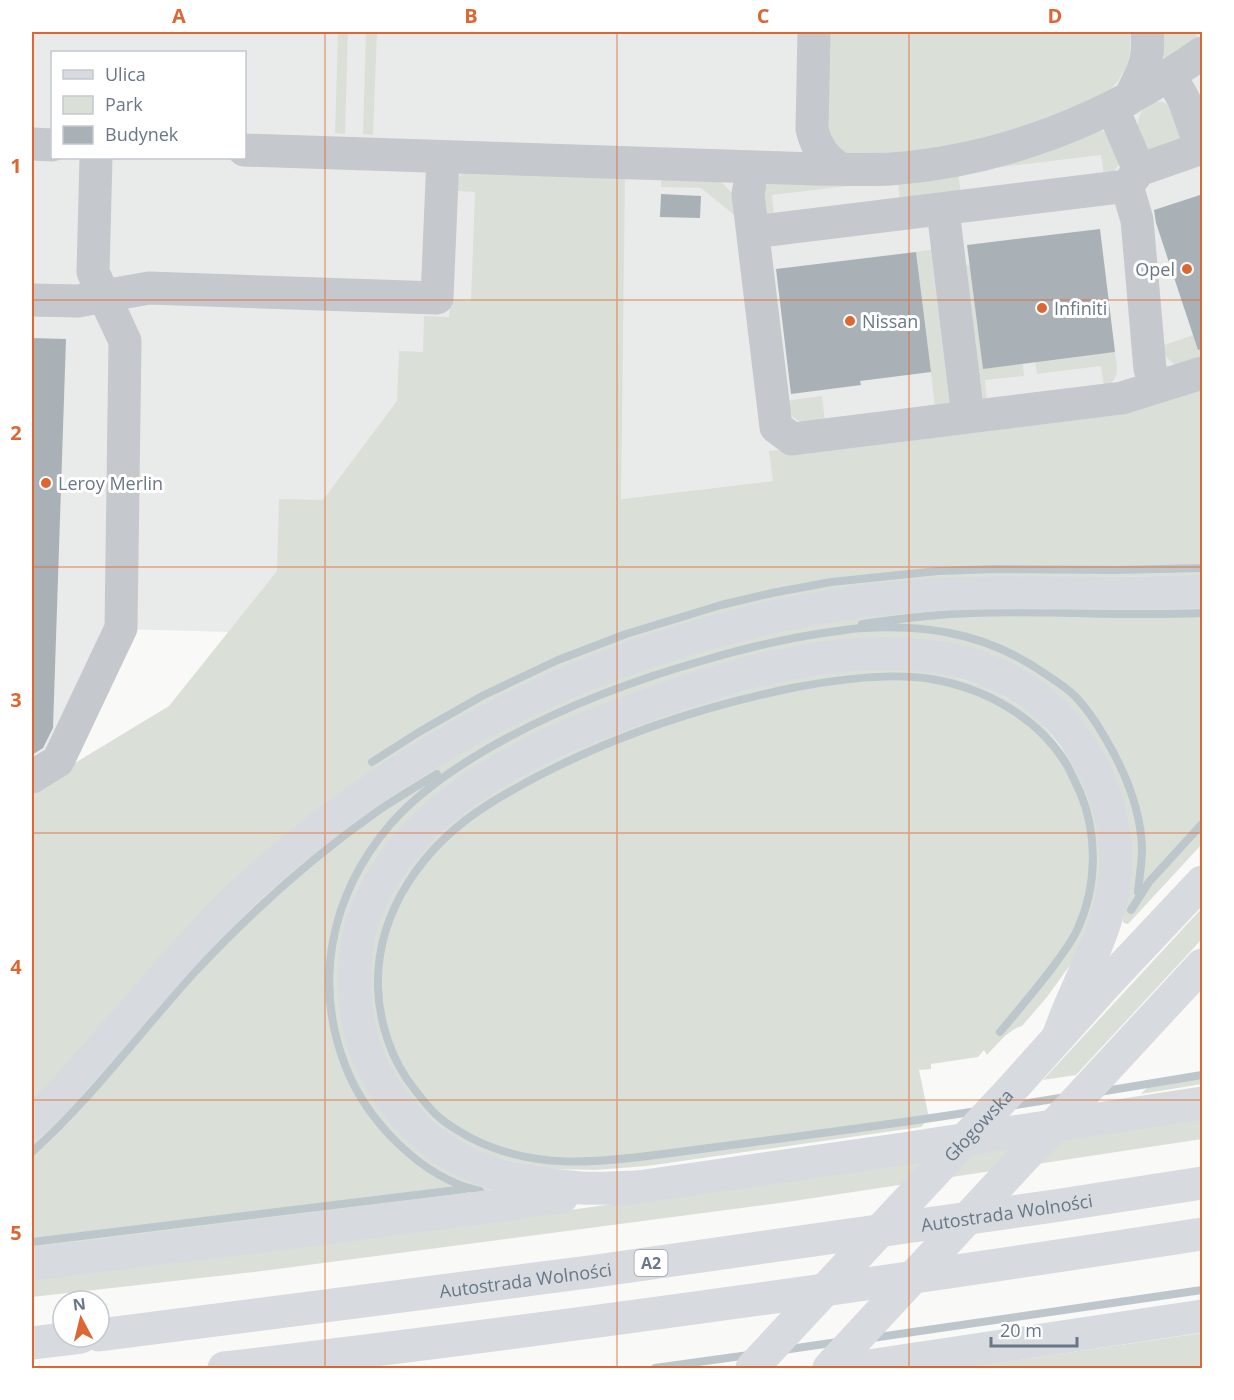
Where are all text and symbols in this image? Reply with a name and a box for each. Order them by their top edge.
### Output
text: A [172,2,186,29]
text: B [464,2,478,29]
text: C [757,2,770,29]
text: D [1048,2,1062,29]
legend [51,51,246,159]
text: Ulica [105,62,146,86]
text: Park [105,92,143,116]
text: Budynek [105,122,179,146]
text: 1 [10,152,22,179]
place label: Opel [1135,257,1175,281]
marker: Opel [1180,262,1194,276]
place label: Infiniti [1054,296,1107,320]
marker: Infiniti [1035,301,1049,315]
place label: Nissan [862,309,918,333]
marker: Nissan [843,314,857,328]
text: 2 [10,419,22,446]
place label: Leroy Merlin [58,471,163,495]
marker: Leroy Merlin [39,476,53,490]
text: 3 [10,686,22,713]
text: 4 [10,953,22,980]
street label: Głogowska [938,1084,1018,1167]
street label: Autostrada Wolności [919,1188,1094,1237]
text: 5 [10,1219,22,1246]
road number: A2 [634,1250,668,1276]
street label: Autostrada Wolności [438,1257,613,1303]
north arrow [51,1289,111,1349]
text: N [71,1292,87,1316]
scale bar [991,1310,1076,1348]
text: 20 m [1000,1318,1042,1342]

